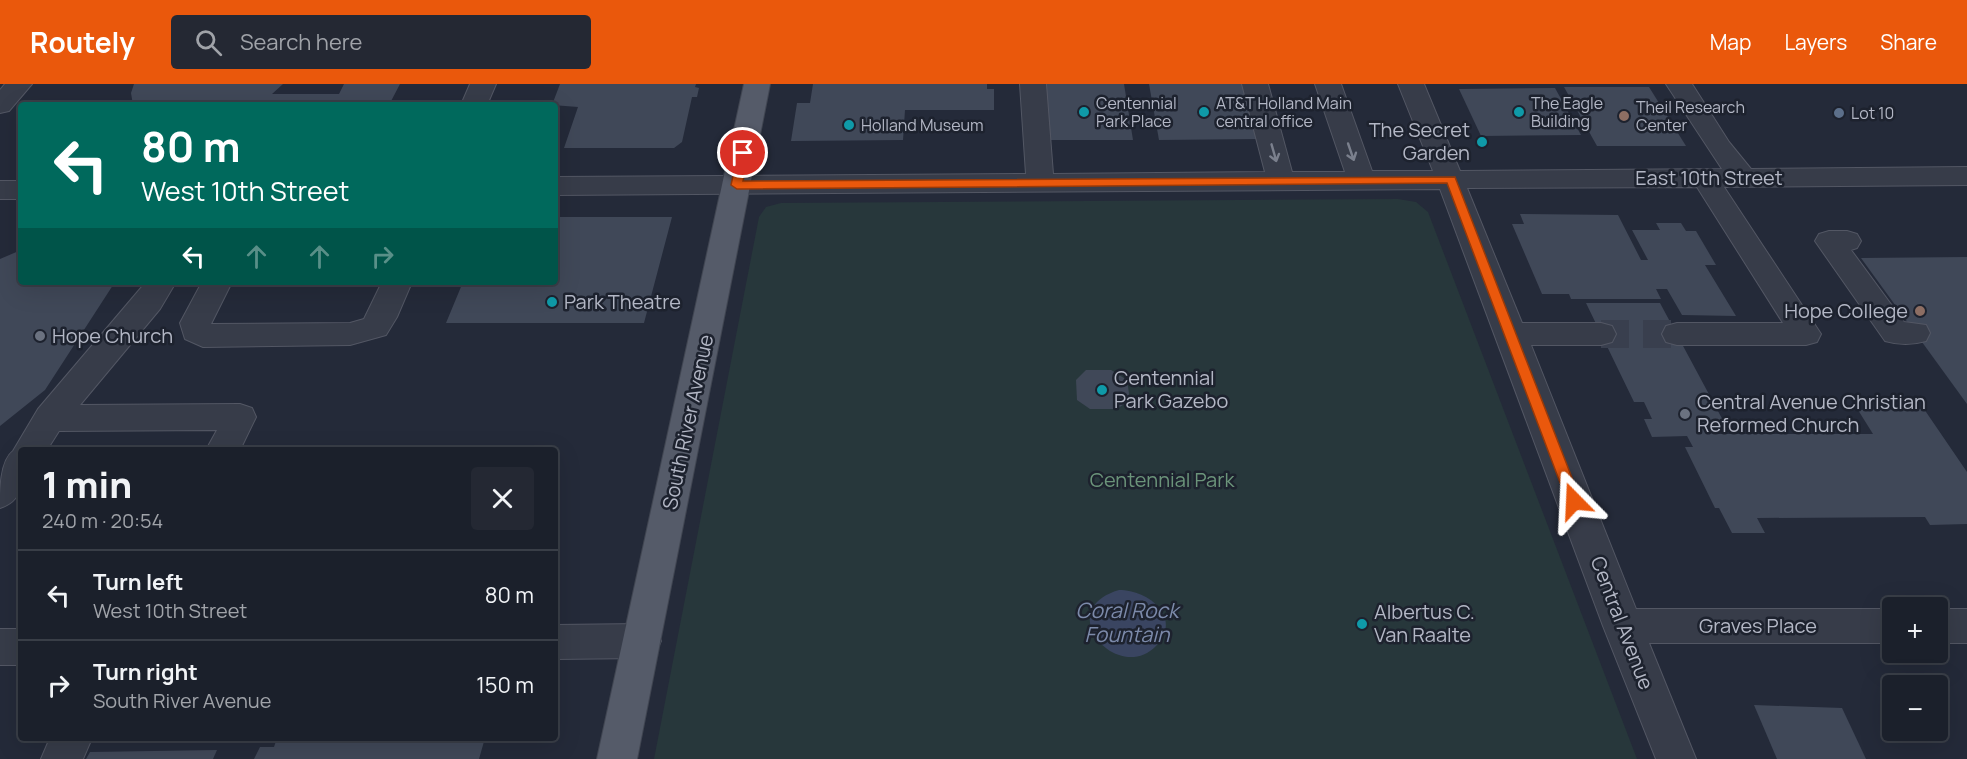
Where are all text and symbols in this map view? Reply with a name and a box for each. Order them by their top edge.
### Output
search box [171,15,591,69]
text: Routely [30,23,135,61]
icon: search [192,26,225,59]
text: Search here [240,27,362,57]
text: Map [1710,28,1751,56]
text: Layers [1784,28,1847,56]
text: Share [1880,28,1937,56]
place label: Centennial Park Place [1096,92,1177,132]
place label: AT&T Holland Main central office [1216,92,1352,132]
place label: The Eagle Building [1531,92,1603,132]
place label: Theil Research Center [1636,96,1745,136]
place label: Lot 10 [1851,102,1894,124]
marker: Centennial Park Place [1077,105,1091,119]
marker: AT&T Holland Main central office [1197,105,1211,119]
marker: The Eagle Building [1512,105,1526,119]
marker: Lot 10 [1832,106,1846,120]
marker: Theil Research Center [1617,109,1631,123]
place label: Holland Museum [861,114,984,136]
place label: The Secret Garden [1369,116,1470,166]
text: 80 m [141,117,241,175]
marker: Holland Museum [842,118,856,132]
icon: left [42,126,120,204]
pin [717,127,768,178]
marker: The Secret Garden [1475,135,1489,149]
icon: arrive [726,136,759,169]
one-way arrow [1347,142,1358,161]
one-way arrow [1268,143,1280,162]
street label: East 10th Street [1635,164,1783,191]
text: West 10th Street [141,172,349,209]
icon: left [177,240,210,273]
icon: ahead [240,240,273,273]
icon: ahead [303,240,336,273]
icon: right [366,240,399,273]
place label: Park Theatre [564,288,681,315]
marker: Park Theatre [545,295,559,309]
place label: Hope College [1784,297,1908,324]
marker: Hope College [1913,304,1927,318]
place label: Hope Church [52,322,173,349]
marker: Hope Church [33,329,47,343]
street label: South River Avenue [656,332,719,512]
place label: Centennial Park Gazebo [1114,364,1228,414]
marker: Centennial Park Gazebo [1095,383,1109,397]
place label: Central Avenue Christian Reformed Church [1697,388,1926,438]
marker: Central Avenue Christian Reformed Church [1678,407,1692,421]
text: 1 min [42,460,132,509]
park label: Centennial Park [1090,466,1235,493]
button: close [471,467,534,530]
position arrow [1542,469,1606,533]
text: 240 m · 20:54 [42,507,163,534]
street label: Central Avenue [1585,552,1660,693]
text: Turn left [93,567,183,597]
icon: left [42,579,75,612]
text: 80 m [485,580,534,610]
water label: Coral Rock Fountain [1075,596,1181,648]
text: West 10th Street [93,597,247,624]
map controls [1882,597,1948,741]
button: + [1882,597,1948,663]
place label: Albertus C. Van Raalte [1374,598,1475,648]
street label: Graves Place [1699,612,1817,639]
marker: Albertus C. Van Raalte [1355,617,1369,631]
text: Turn right [93,657,198,687]
icon: right [42,669,75,702]
text: 150 m [476,670,534,700]
button: − [1882,675,1948,741]
text: South River Avenue [93,687,271,714]

